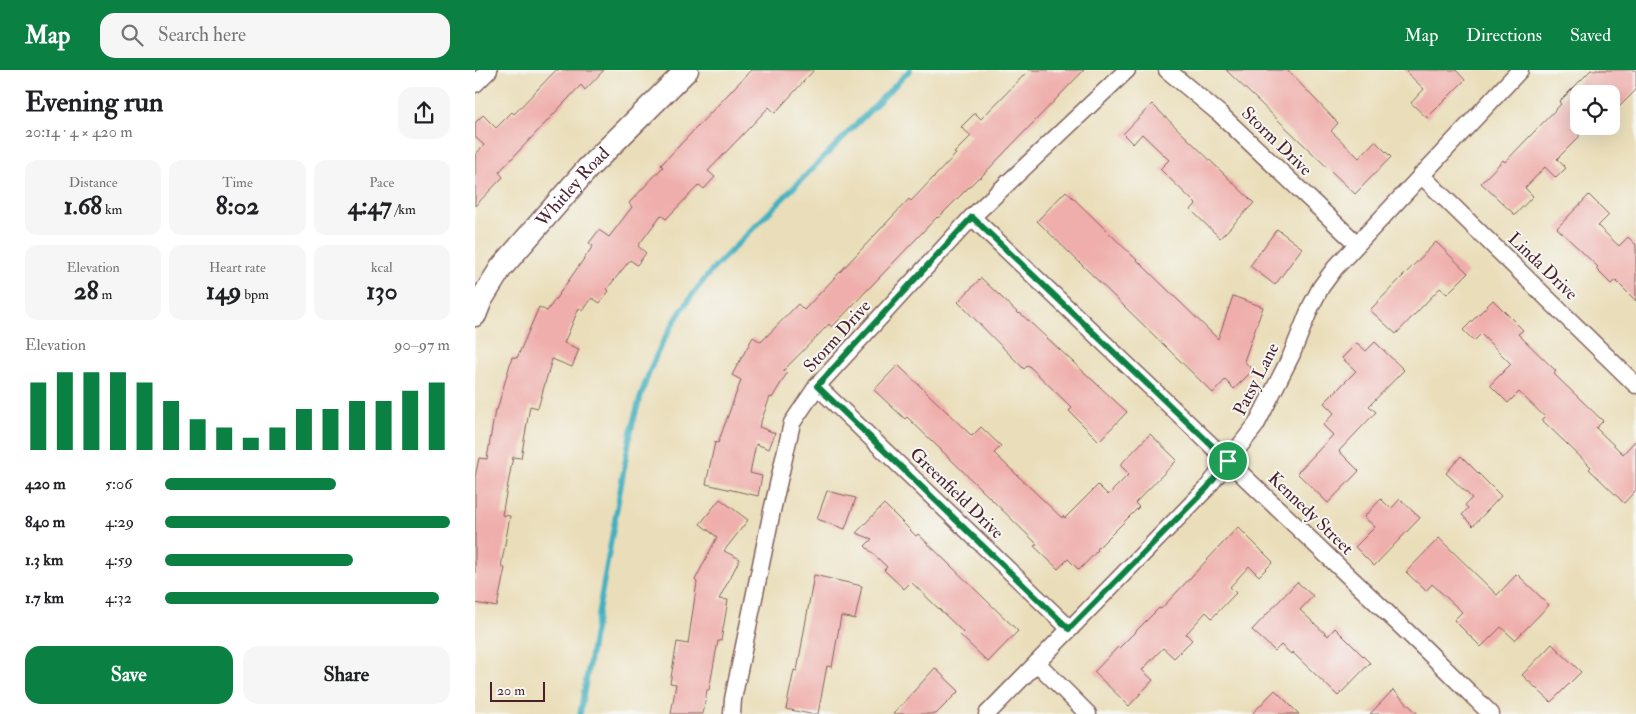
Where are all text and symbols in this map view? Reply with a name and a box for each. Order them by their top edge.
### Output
search box [100,13,450,58]
text: Map [25,20,70,51]
icon: search [118,21,146,49]
text: Search here [158,23,246,47]
text: Map [1405,24,1438,47]
text: Directions [1466,24,1542,47]
text: Saved [1570,24,1611,47]
text: Evening run [25,85,163,120]
map controls [1570,85,1620,135]
button: locate [1570,85,1620,135]
button: share [398,87,450,139]
street label: Storm Drive [1236,102,1317,181]
text: 20:14 · 4 × 420 m [25,122,133,142]
street label: Whitley Road [530,142,615,233]
text: Distance [69,174,118,191]
text: Time [222,174,253,191]
text: Pace [369,174,394,191]
text: 1.68 [64,191,102,222]
text: 8:02 [216,191,259,222]
text: 4:47 [348,191,392,222]
text: km [102,201,122,218]
text: /km [392,201,416,218]
street label: Linda Drive [1503,227,1583,306]
text: Elevation [66,259,120,276]
text: Heart rate [209,259,266,276]
text: kcal [371,259,393,276]
text: 28 [74,276,98,307]
text: 149 [206,276,241,307]
text: 130 [366,276,397,307]
text: m [98,286,112,303]
text: bpm [241,286,269,303]
street label: Storm Drive [799,295,876,378]
text: Elevation [25,335,86,355]
text: 90–97 m [394,335,450,355]
street label: Patsy Lane [1228,339,1285,419]
pin [1207,440,1249,482]
street label: Greenfield Drive [905,443,1009,544]
icon: arrive [1214,447,1242,475]
street label: Kennedy Street [1263,467,1358,560]
text: 420 m [25,474,66,494]
text: 5:06 [105,474,132,494]
text: 840 m [25,512,65,532]
text: 4:29 [105,512,134,532]
text: 1.3 km [25,550,63,570]
text: 4:59 [105,550,133,570]
text: 1.7 km [25,588,64,608]
text: 4:32 [105,588,132,608]
button: Save [25,646,233,704]
button: Share [243,646,450,704]
scale bar [490,679,545,702]
text: 20 m [497,682,525,699]

